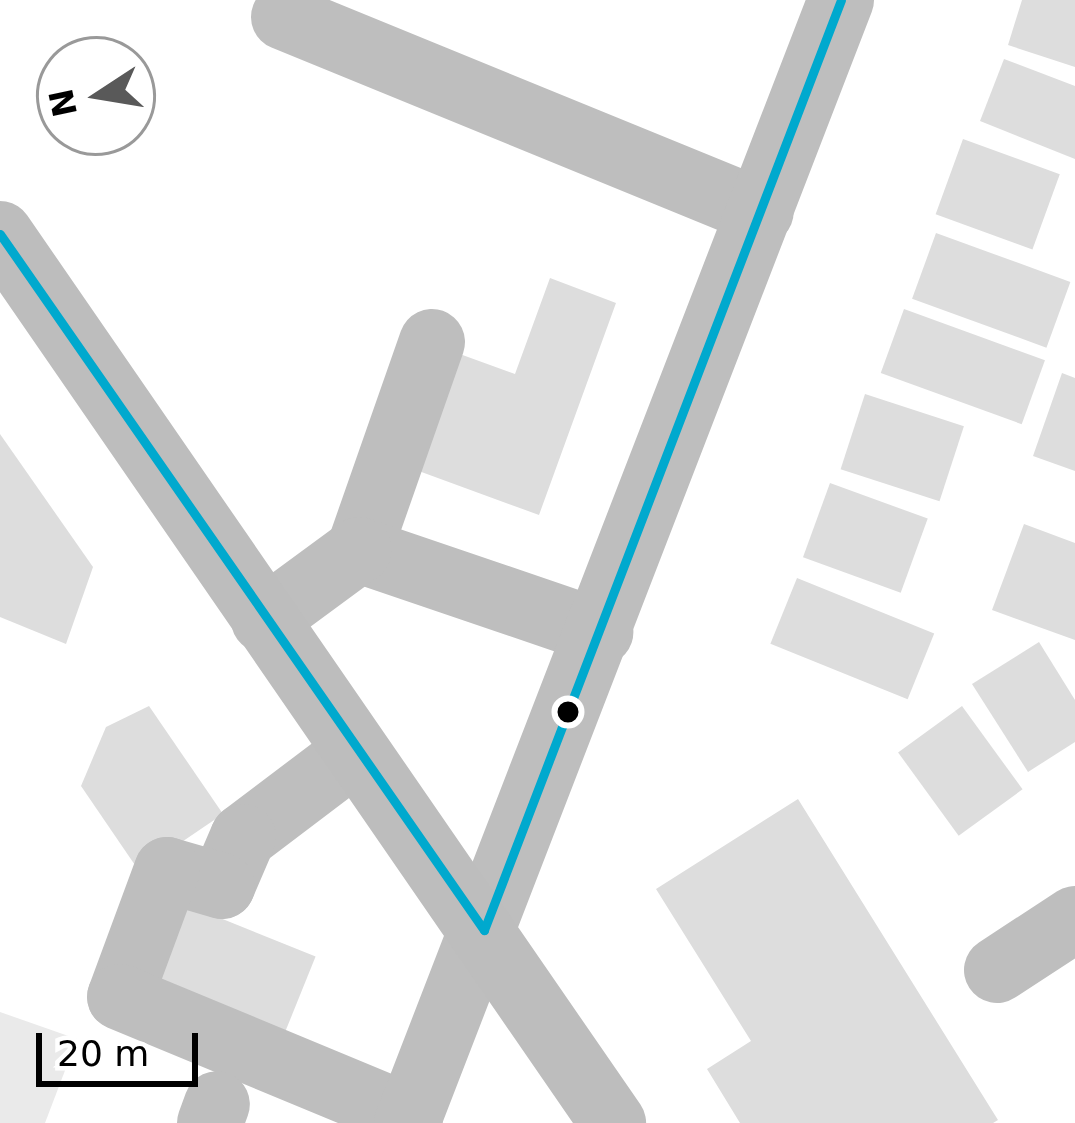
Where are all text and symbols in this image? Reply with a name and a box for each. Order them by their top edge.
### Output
north arrow [36,36,156,156]
text: N [41,85,85,121]
unlabelled marker [557,701,579,723]
scale bar [42,1009,204,1083]
text: 20 m [57,1033,149,1074]

